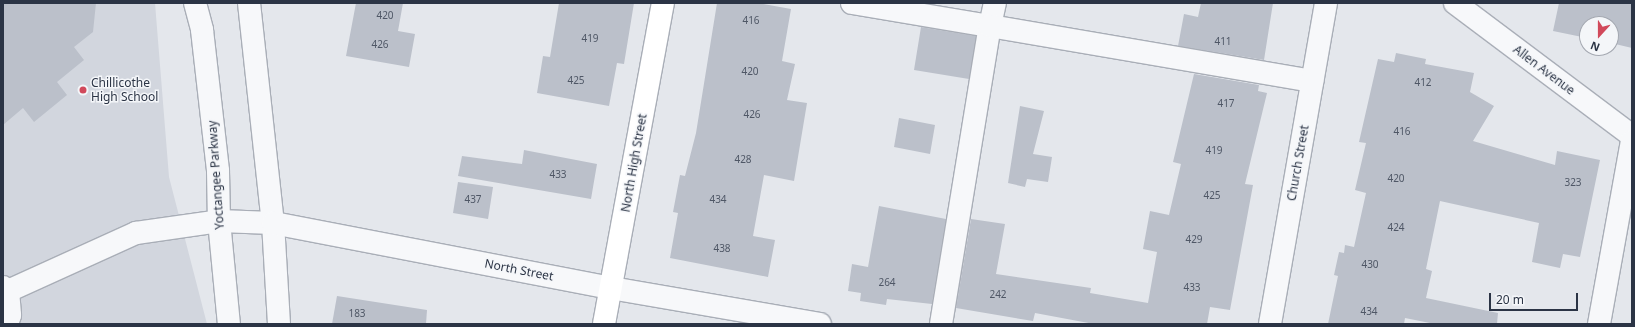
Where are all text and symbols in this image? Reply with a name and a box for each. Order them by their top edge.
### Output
house number: 420 [376,10,394,22]
house number: 416 [742,15,760,27]
north arrow [1579,16,1619,56]
house number: 419 [581,33,599,45]
house number: 411 [1214,36,1232,48]
text: N [1588,38,1602,55]
house number: 426 [371,39,389,51]
street label: Allen Avenue [1510,42,1578,98]
house number: 420 [741,66,759,78]
house number: 425 [567,75,585,87]
place label: Chillicothe High School [91,76,158,104]
house number: 412 [1414,77,1432,89]
marker: Chillicothe High School [78,85,88,95]
house number: 417 [1217,98,1235,110]
house number: 426 [743,109,761,121]
street label: North High Street [618,113,650,213]
street label: Yoctangee Parkway [205,120,227,230]
street label: Church Street [1284,124,1312,202]
house number: 416 [1393,126,1411,138]
house number: 419 [1205,145,1223,157]
house number: 428 [734,154,752,166]
house number: 433 [549,169,567,181]
house number: 420 [1387,173,1405,185]
house number: 323 [1564,177,1582,189]
house number: 425 [1203,190,1221,202]
house number: 437 [464,194,482,206]
house number: 434 [709,194,727,206]
house number: 424 [1387,222,1405,234]
house number: 429 [1185,234,1203,246]
house number: 438 [713,243,731,255]
street label: North Street [483,256,555,284]
house number: 430 [1361,259,1379,271]
house number: 264 [878,277,896,289]
house number: 433 [1183,282,1201,294]
scale bar [1491,285,1580,311]
house number: 242 [989,289,1007,301]
text: 20 m [1496,291,1524,308]
house number: 434 [1360,306,1378,318]
house number: 183 [348,308,366,320]

